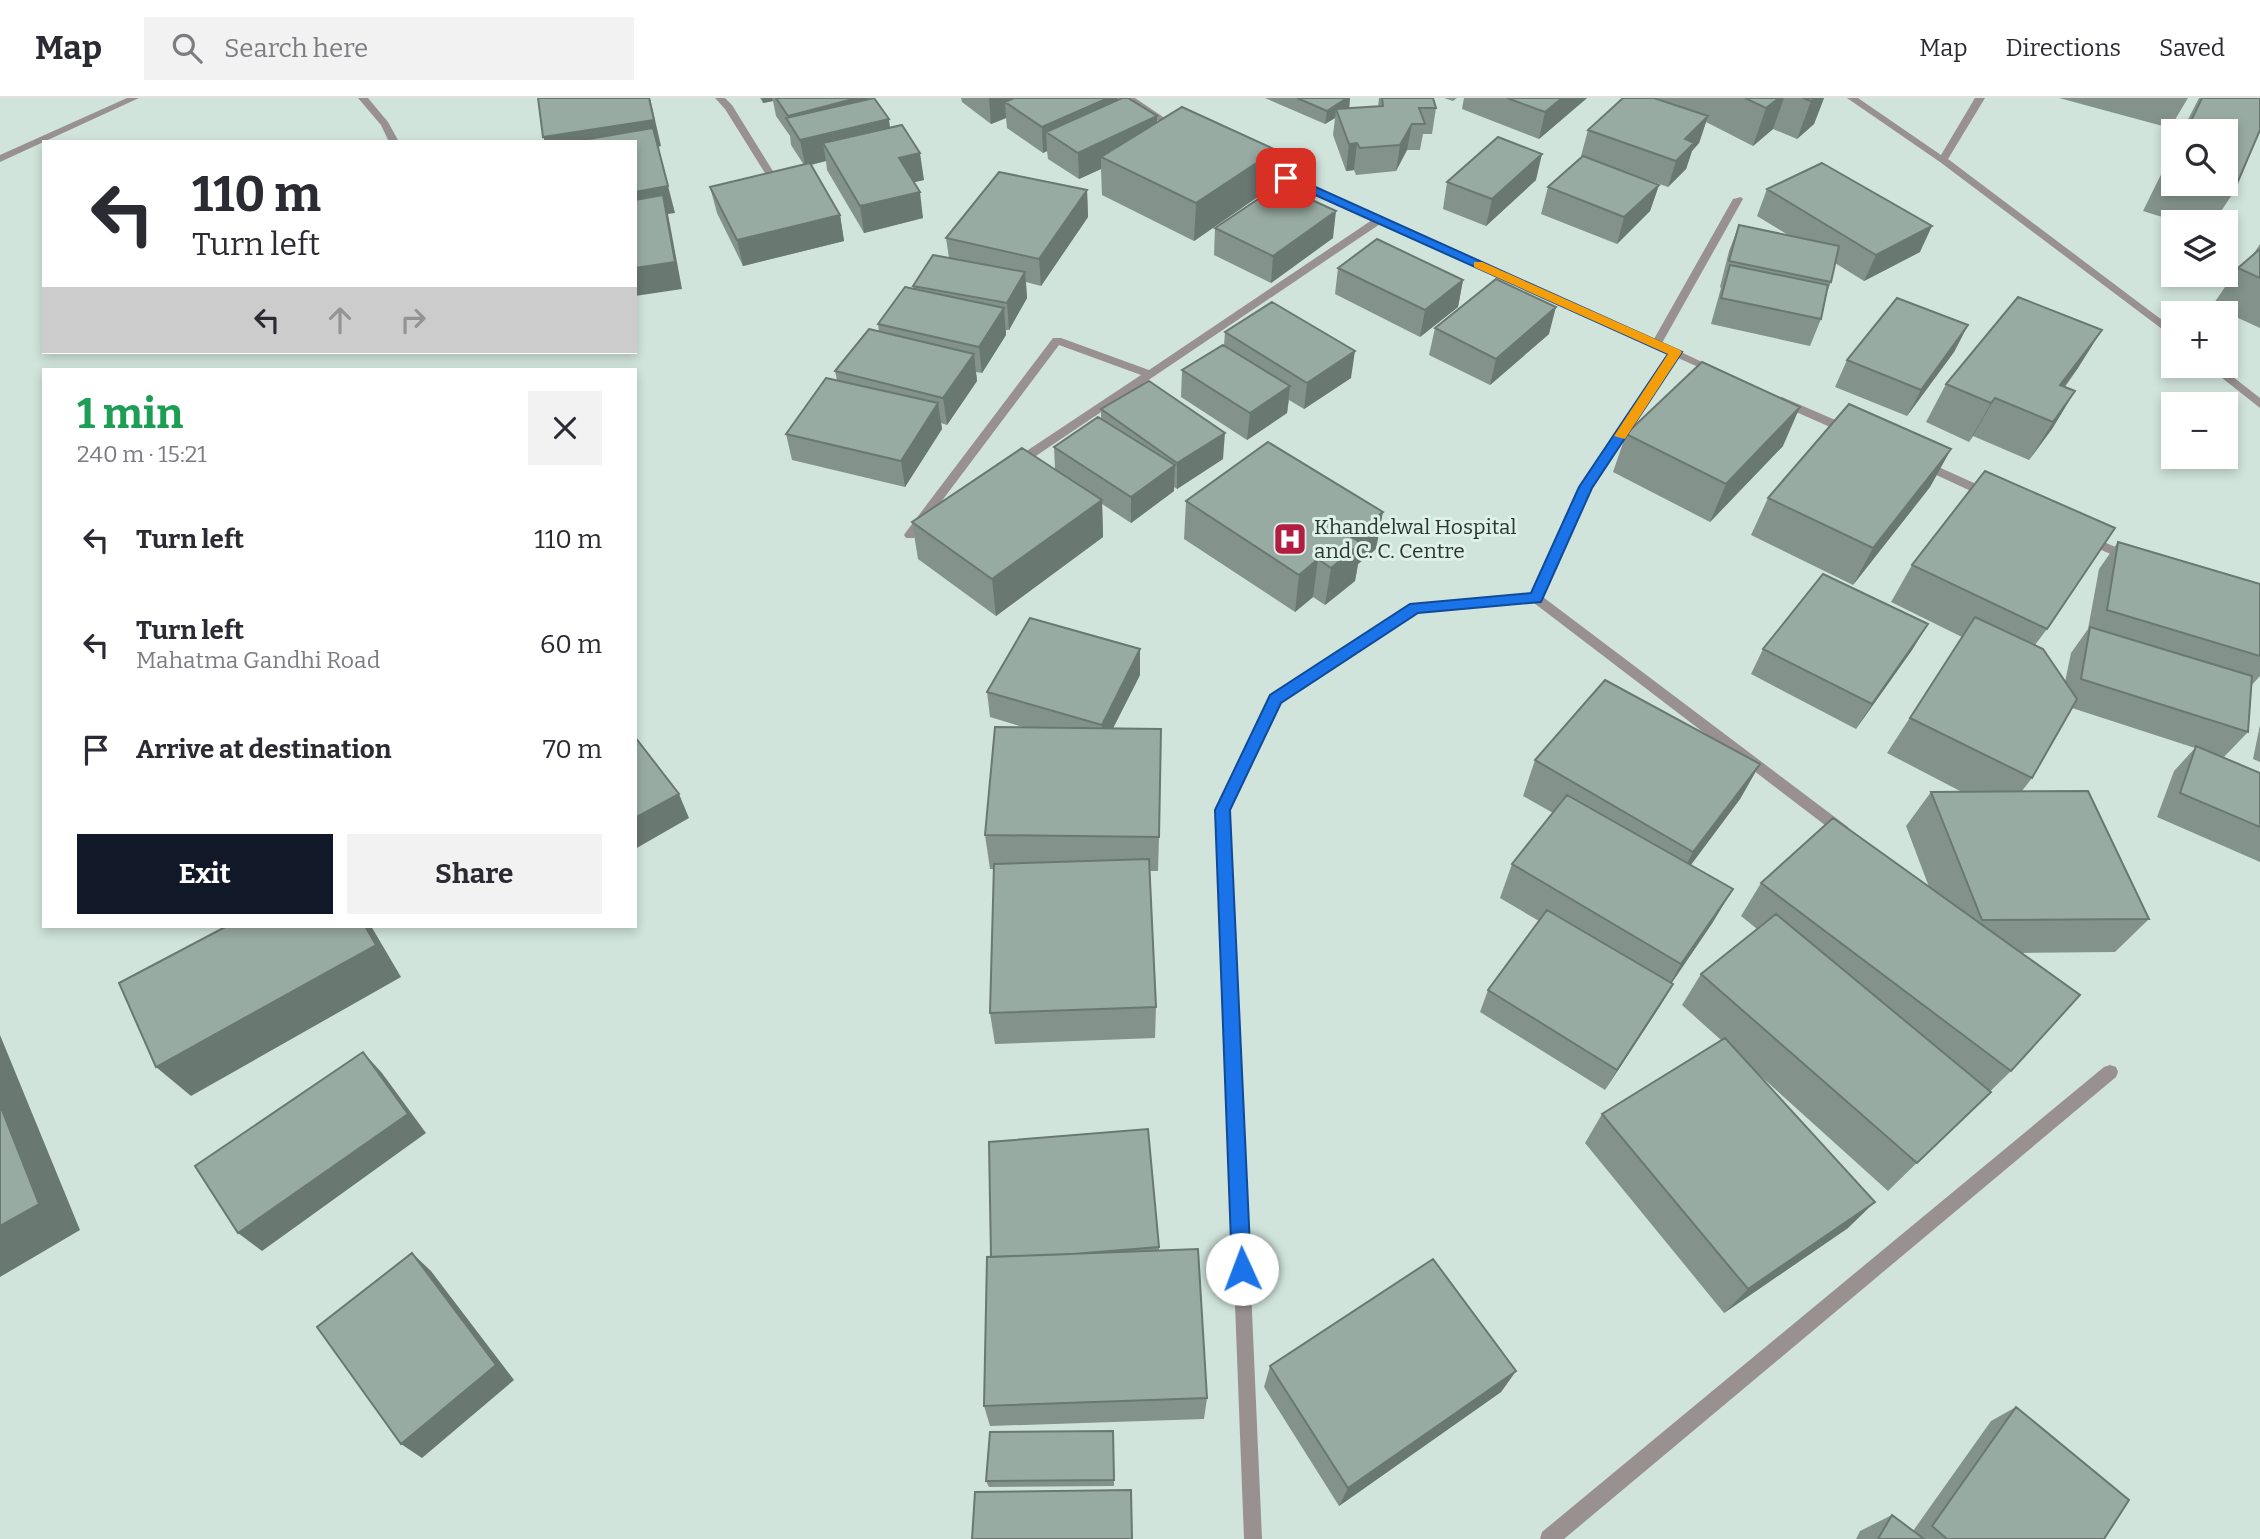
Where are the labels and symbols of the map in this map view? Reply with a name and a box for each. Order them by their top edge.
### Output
pin [1256,148,1316,208]
place label: Khandelwal Hospital and C. C. Centre [1314,514,1517,564]
hospital icon: Khandelwal Hospital and C. C. Centre [1271,520,1309,558]
position arrow [1205,1232,1279,1306]

